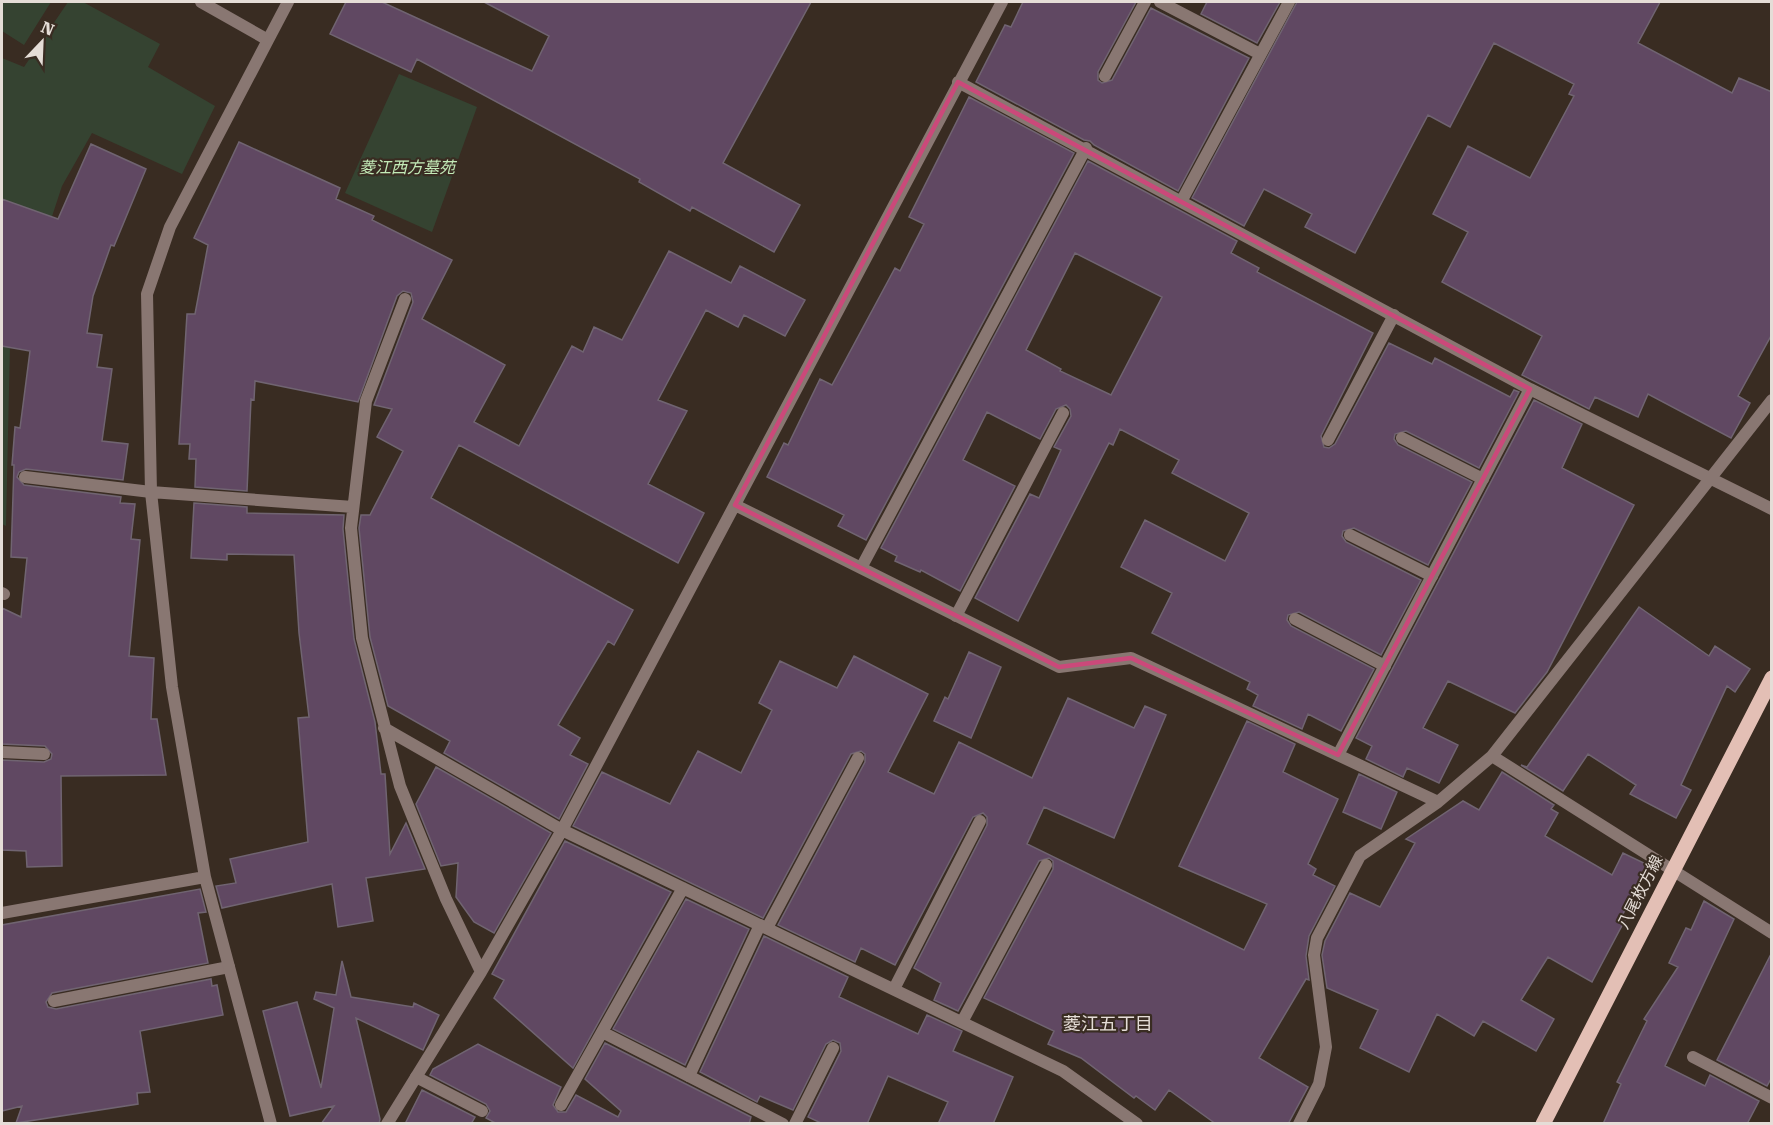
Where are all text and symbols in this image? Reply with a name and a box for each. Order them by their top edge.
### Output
north arrow [12,12,72,72]
text: N [38,17,57,40]
park label: 菱江西方墓苑 [359,158,458,177]
street label: 八尾枚方線 [1613,852,1667,932]
district label: 菱江五丁目 [1063,1013,1153,1034]

